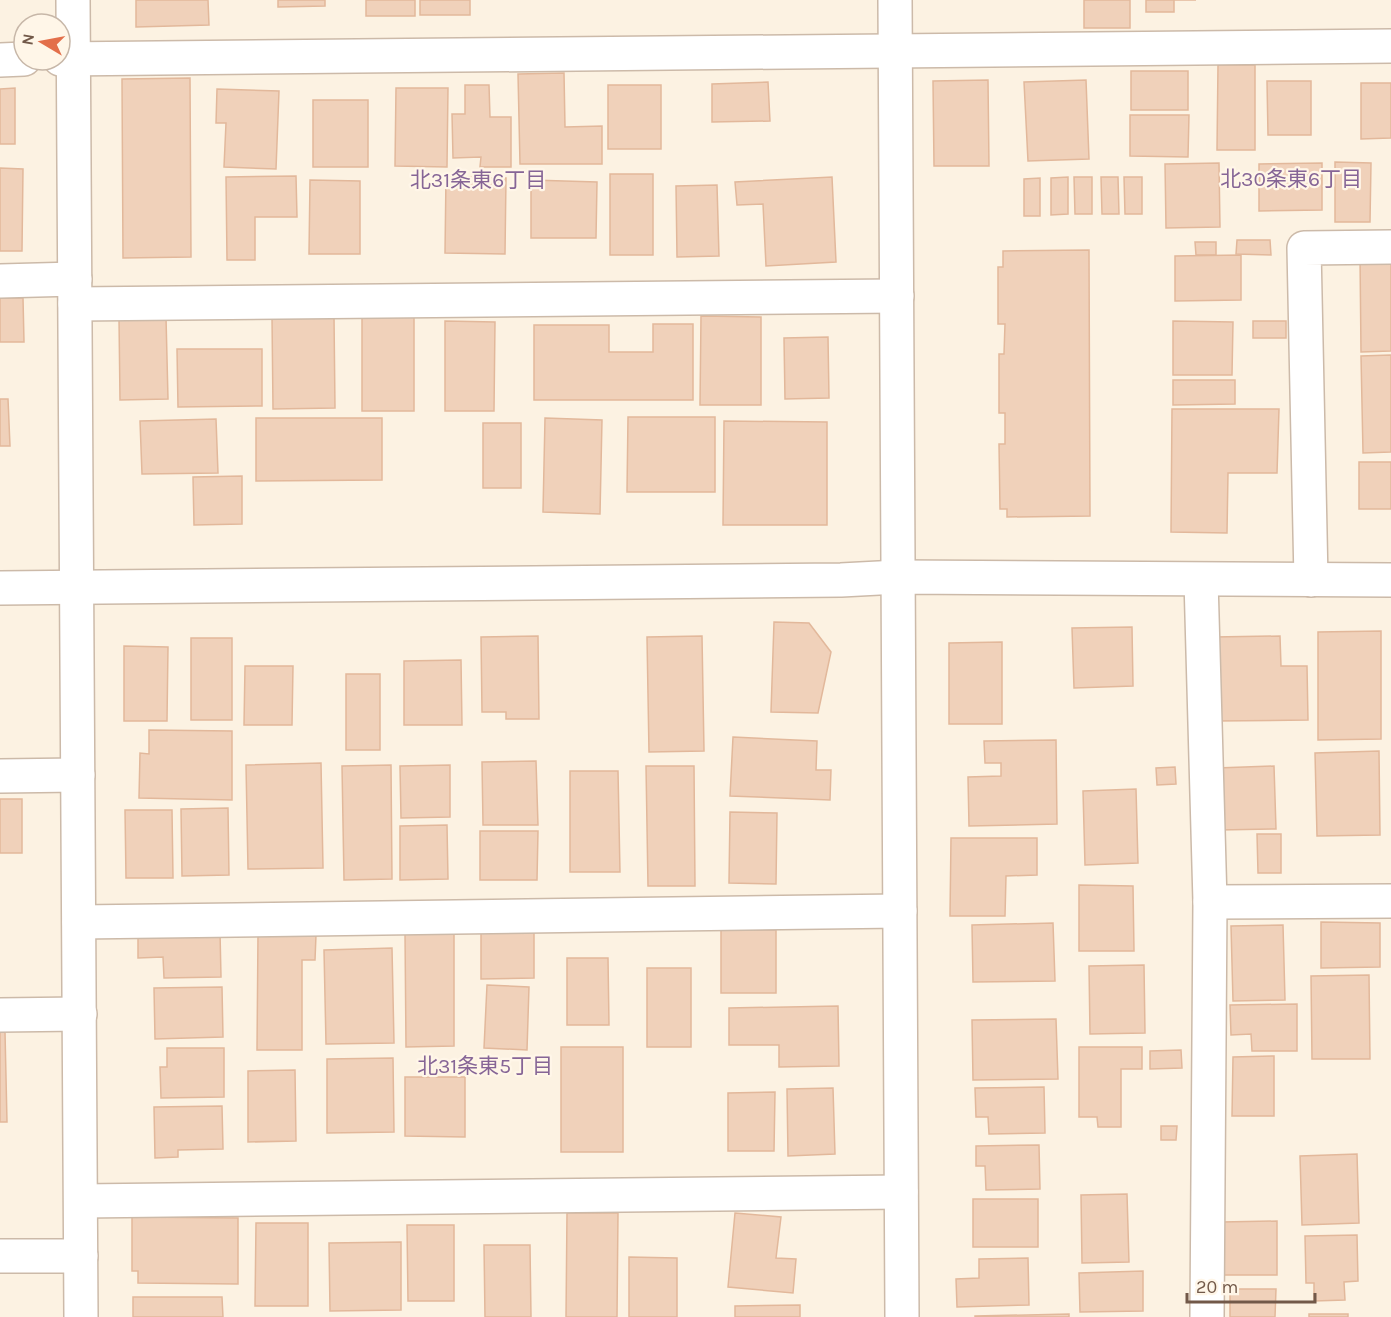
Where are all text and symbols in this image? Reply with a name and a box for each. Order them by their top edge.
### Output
north arrow [12,12,72,72]
text: N [17,32,38,47]
district label: 北30条東6丁目 [1220,167,1362,191]
district label: 北31条東6丁目 [410,168,546,192]
district label: 北31条東5丁目 [417,1054,553,1078]
scale bar [1187,1266,1314,1304]
text: 20 m [1196,1276,1238,1298]

